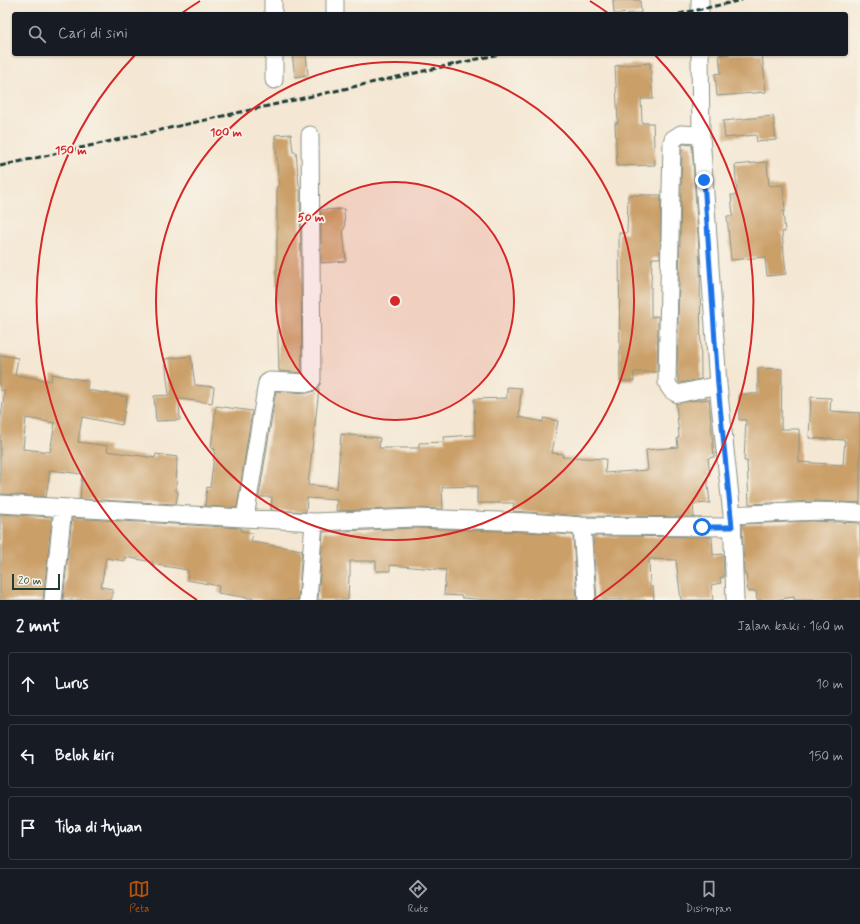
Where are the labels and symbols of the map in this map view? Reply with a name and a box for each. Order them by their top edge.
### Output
text: 100 m [210,125,243,141]
text: 150 m [55,143,87,159]
route end [695,171,713,189]
text: 50 m [298,210,325,226]
centre of rings [388,294,402,308]
route start [693,518,711,536]
scale bar [12,572,60,591]

